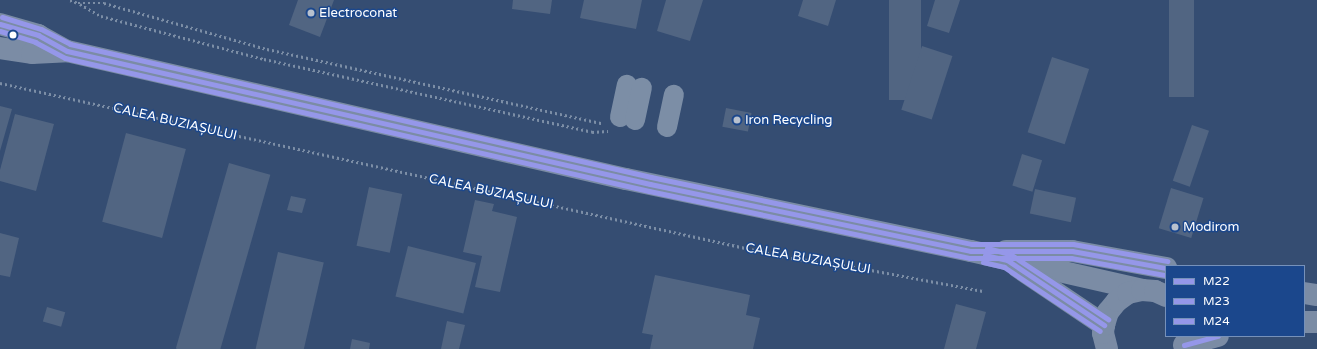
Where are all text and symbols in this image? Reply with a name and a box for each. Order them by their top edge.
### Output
place label: Electroconat [319,5,397,21]
marker: Electroconat [306,8,316,18]
unlabelled marker [8,30,18,40]
street label: CALEA BUZIAȘULUI [111,100,239,144]
place label: Iron Recycling [745,112,833,128]
marker: Iron Recycling [732,115,742,125]
street label: CALEA BUZIAȘULUI [427,171,555,213]
place label: Modirom [1183,219,1239,235]
marker: Modirom [1170,222,1180,232]
street label: CALEA BUZIAȘULUI [744,240,872,278]
legend [1165,265,1305,337]
text: M22 [1203,274,1230,288]
text: M23 [1203,294,1230,308]
text: M24 [1203,314,1230,328]

